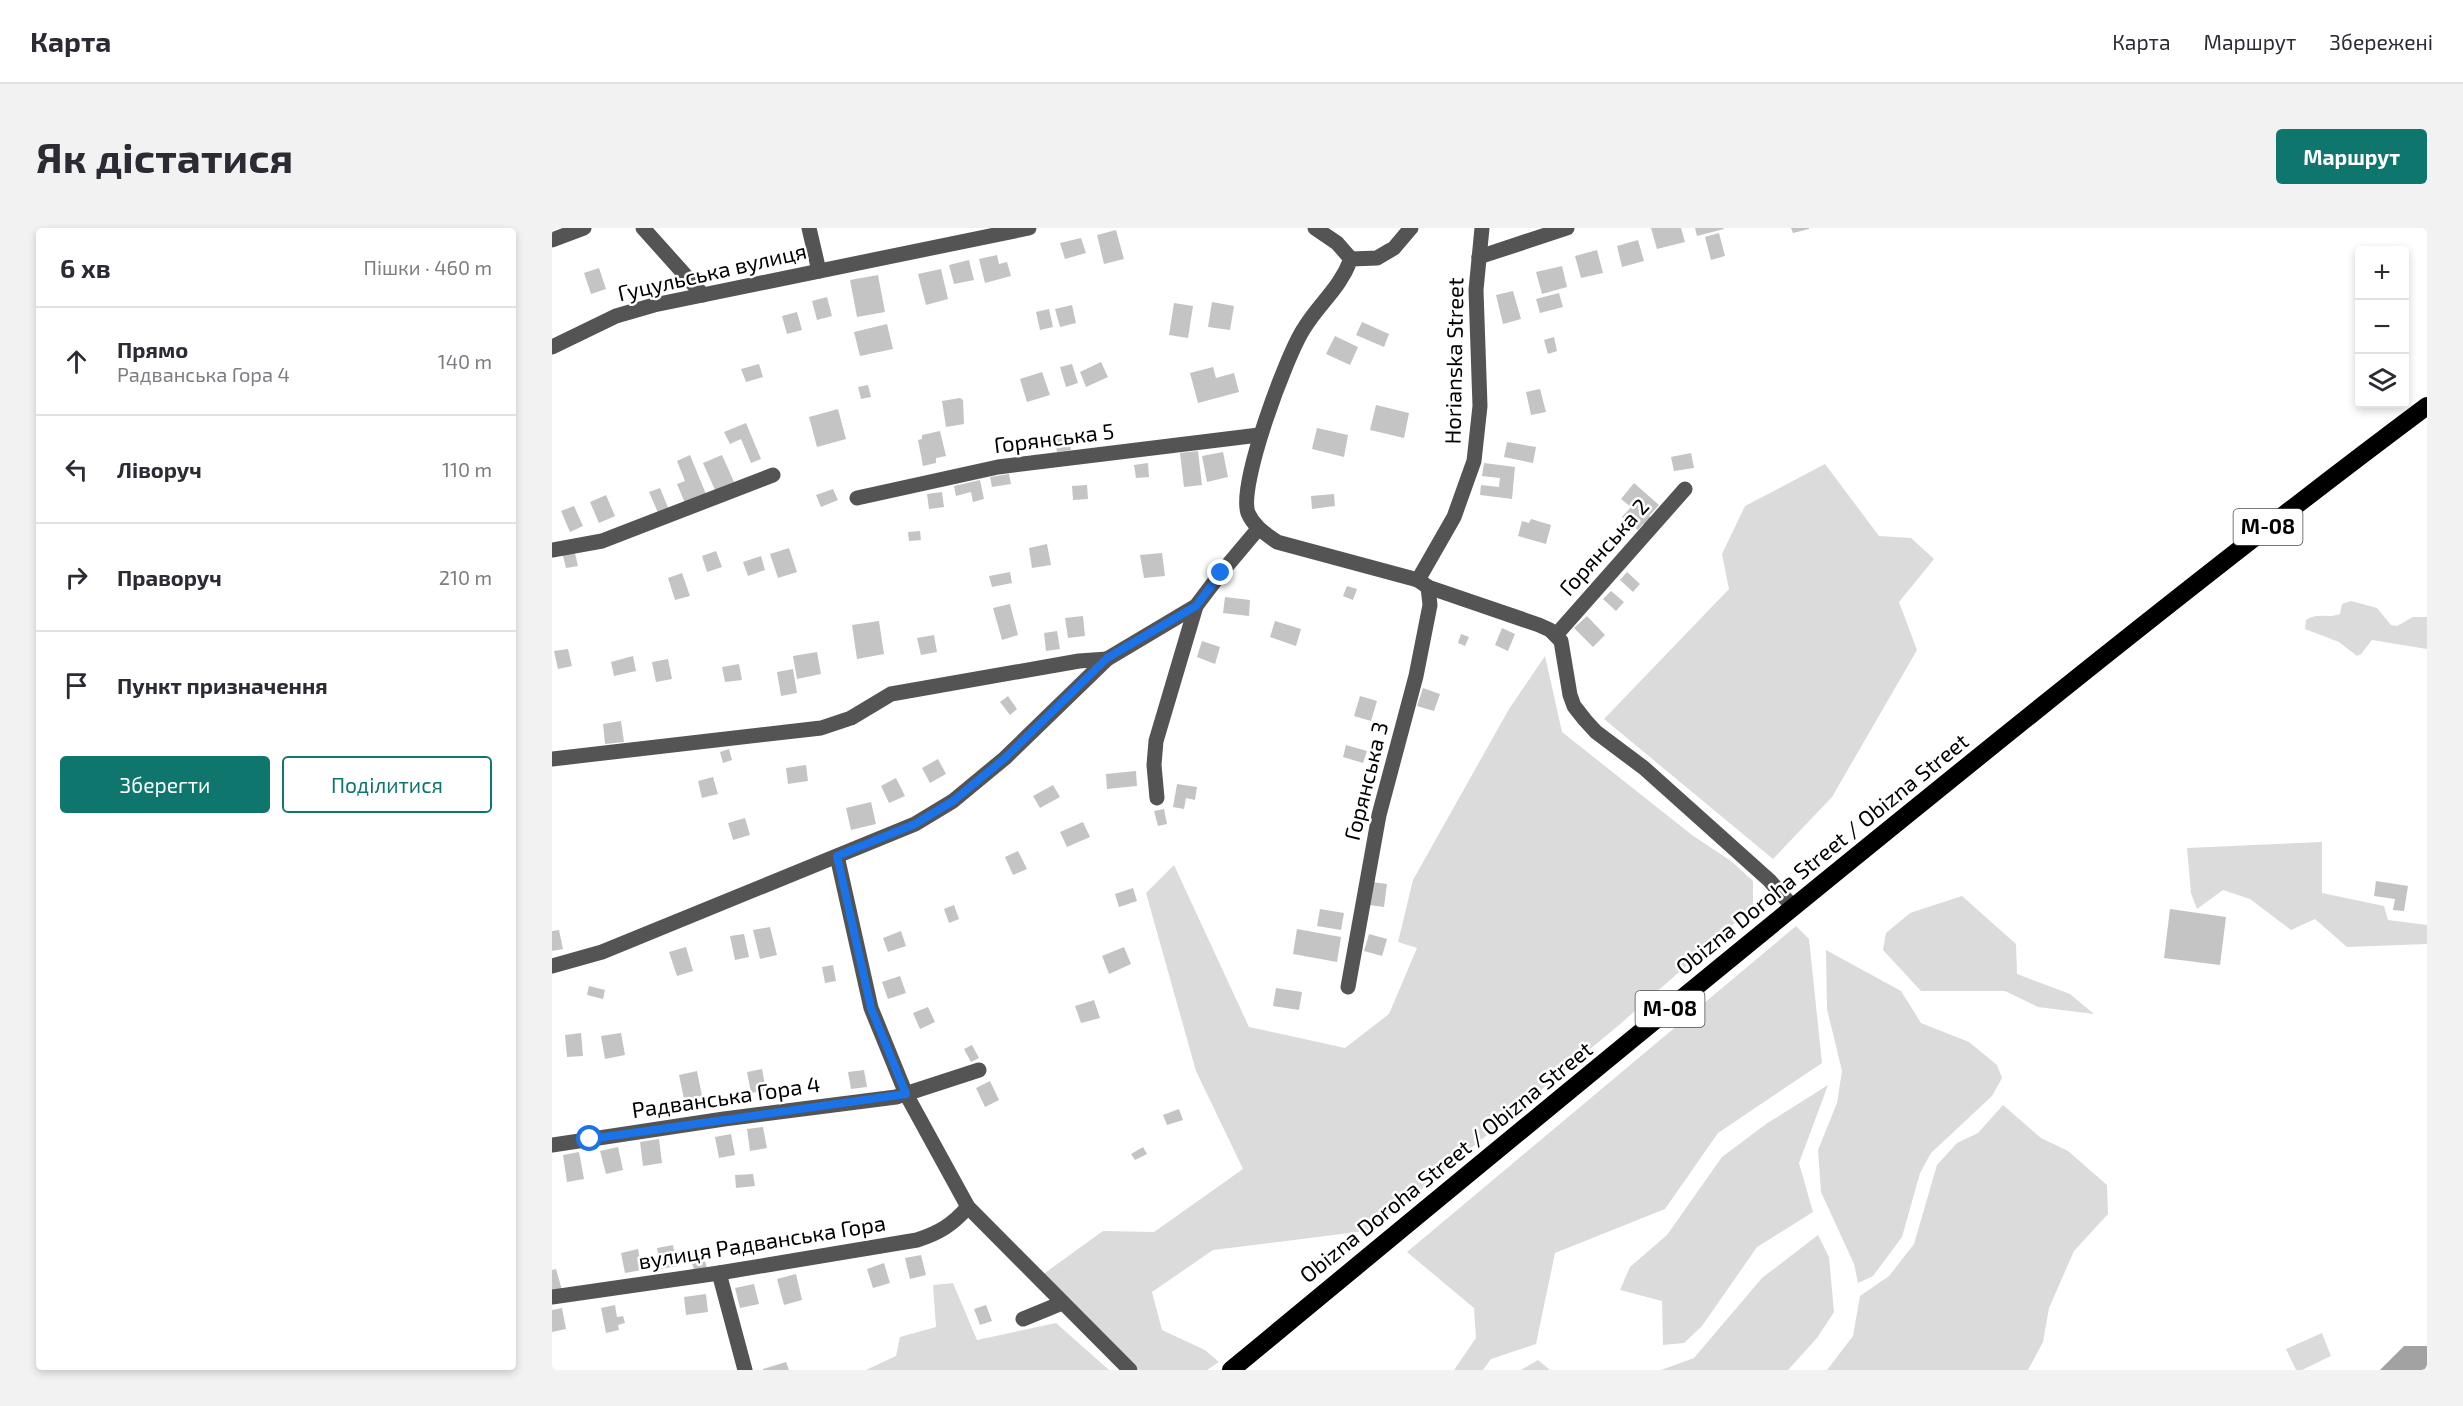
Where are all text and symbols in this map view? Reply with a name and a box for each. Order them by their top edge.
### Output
text: Карта [30,24,111,58]
text: Карта [2112,29,2171,54]
text: Маршрут [2204,29,2296,54]
text: Збережені [2329,29,2433,54]
button: Маршрут [2276,129,2427,184]
text: Як дістатися [36,131,293,181]
street label: Гуцульська вулиця [615,237,809,306]
map controls [2355,246,2409,408]
button: + [2355,246,2409,300]
text: 6 хв [60,252,111,283]
text: Пішки · 460 m [364,255,492,279]
street label: Horianska Street [1439,277,1467,445]
button: − [2355,300,2409,354]
text: Прямо [117,336,188,362]
icon: ahead [60,345,93,378]
text: 140 m [438,349,492,373]
button: layers [2355,354,2409,408]
text: Радванська Гора 4 [117,362,290,386]
street label: Горянська 5 [992,417,1115,457]
icon: left [60,453,93,486]
text: Ліворуч [117,456,202,482]
text: 110 m [442,457,492,481]
street label: Горянська 2 [1553,492,1654,600]
road number: М-08 [2234,509,2302,545]
route end [1207,559,1233,585]
icon: right [60,561,93,594]
text: Праворуч [117,564,222,590]
text: 210 m [439,565,492,589]
icon: arrive [60,669,93,702]
text: Пункт призначення [117,672,328,698]
street label: Горянська 3 [1338,719,1392,843]
street label: Obizna Doroha Street / Obizna Street [1670,727,1973,979]
button: Зберегти [60,756,270,813]
button: Поділитися [282,756,492,813]
road number: М-08 [1636,991,1704,1027]
street label: Obizna Doroha Street / Obizna Street [1294,1035,1597,1287]
street label: Радванська Гора 4 [630,1070,822,1122]
route start [576,1125,602,1151]
street label: вулиця Радванська Гора [636,1209,887,1274]

